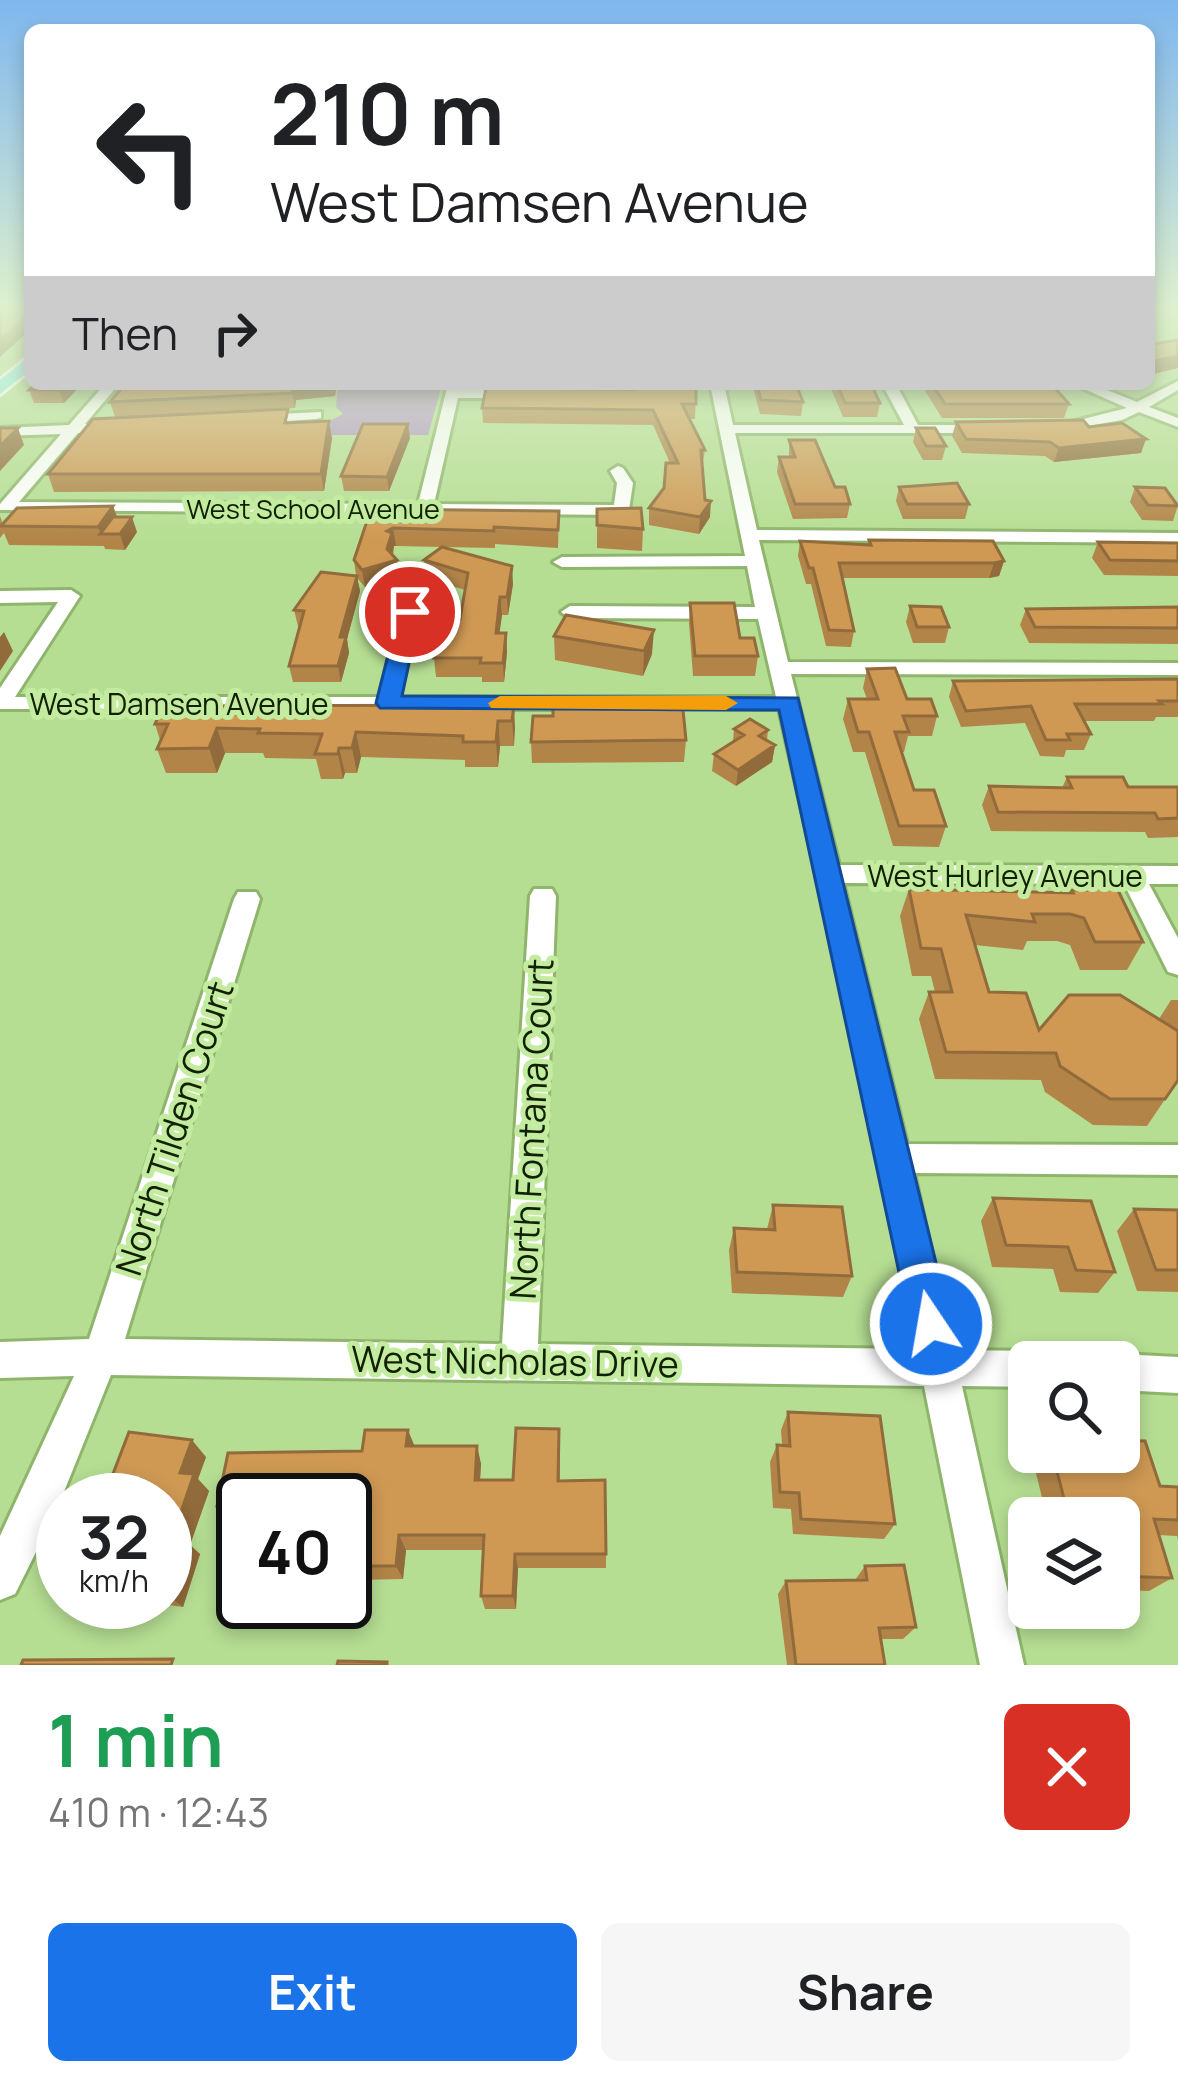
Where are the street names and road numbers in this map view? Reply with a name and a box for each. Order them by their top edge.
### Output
street label: West School Avenue [186,490,440,527]
street label: West Damsen Avenue [29,683,329,724]
street label: West Hurley Avenue [867,855,1143,896]
street label: North Fontana Court [498,957,564,1301]
street label: North Tilden Court [103,975,245,1281]
street label: West Nicholas Drive [351,1334,679,1388]

